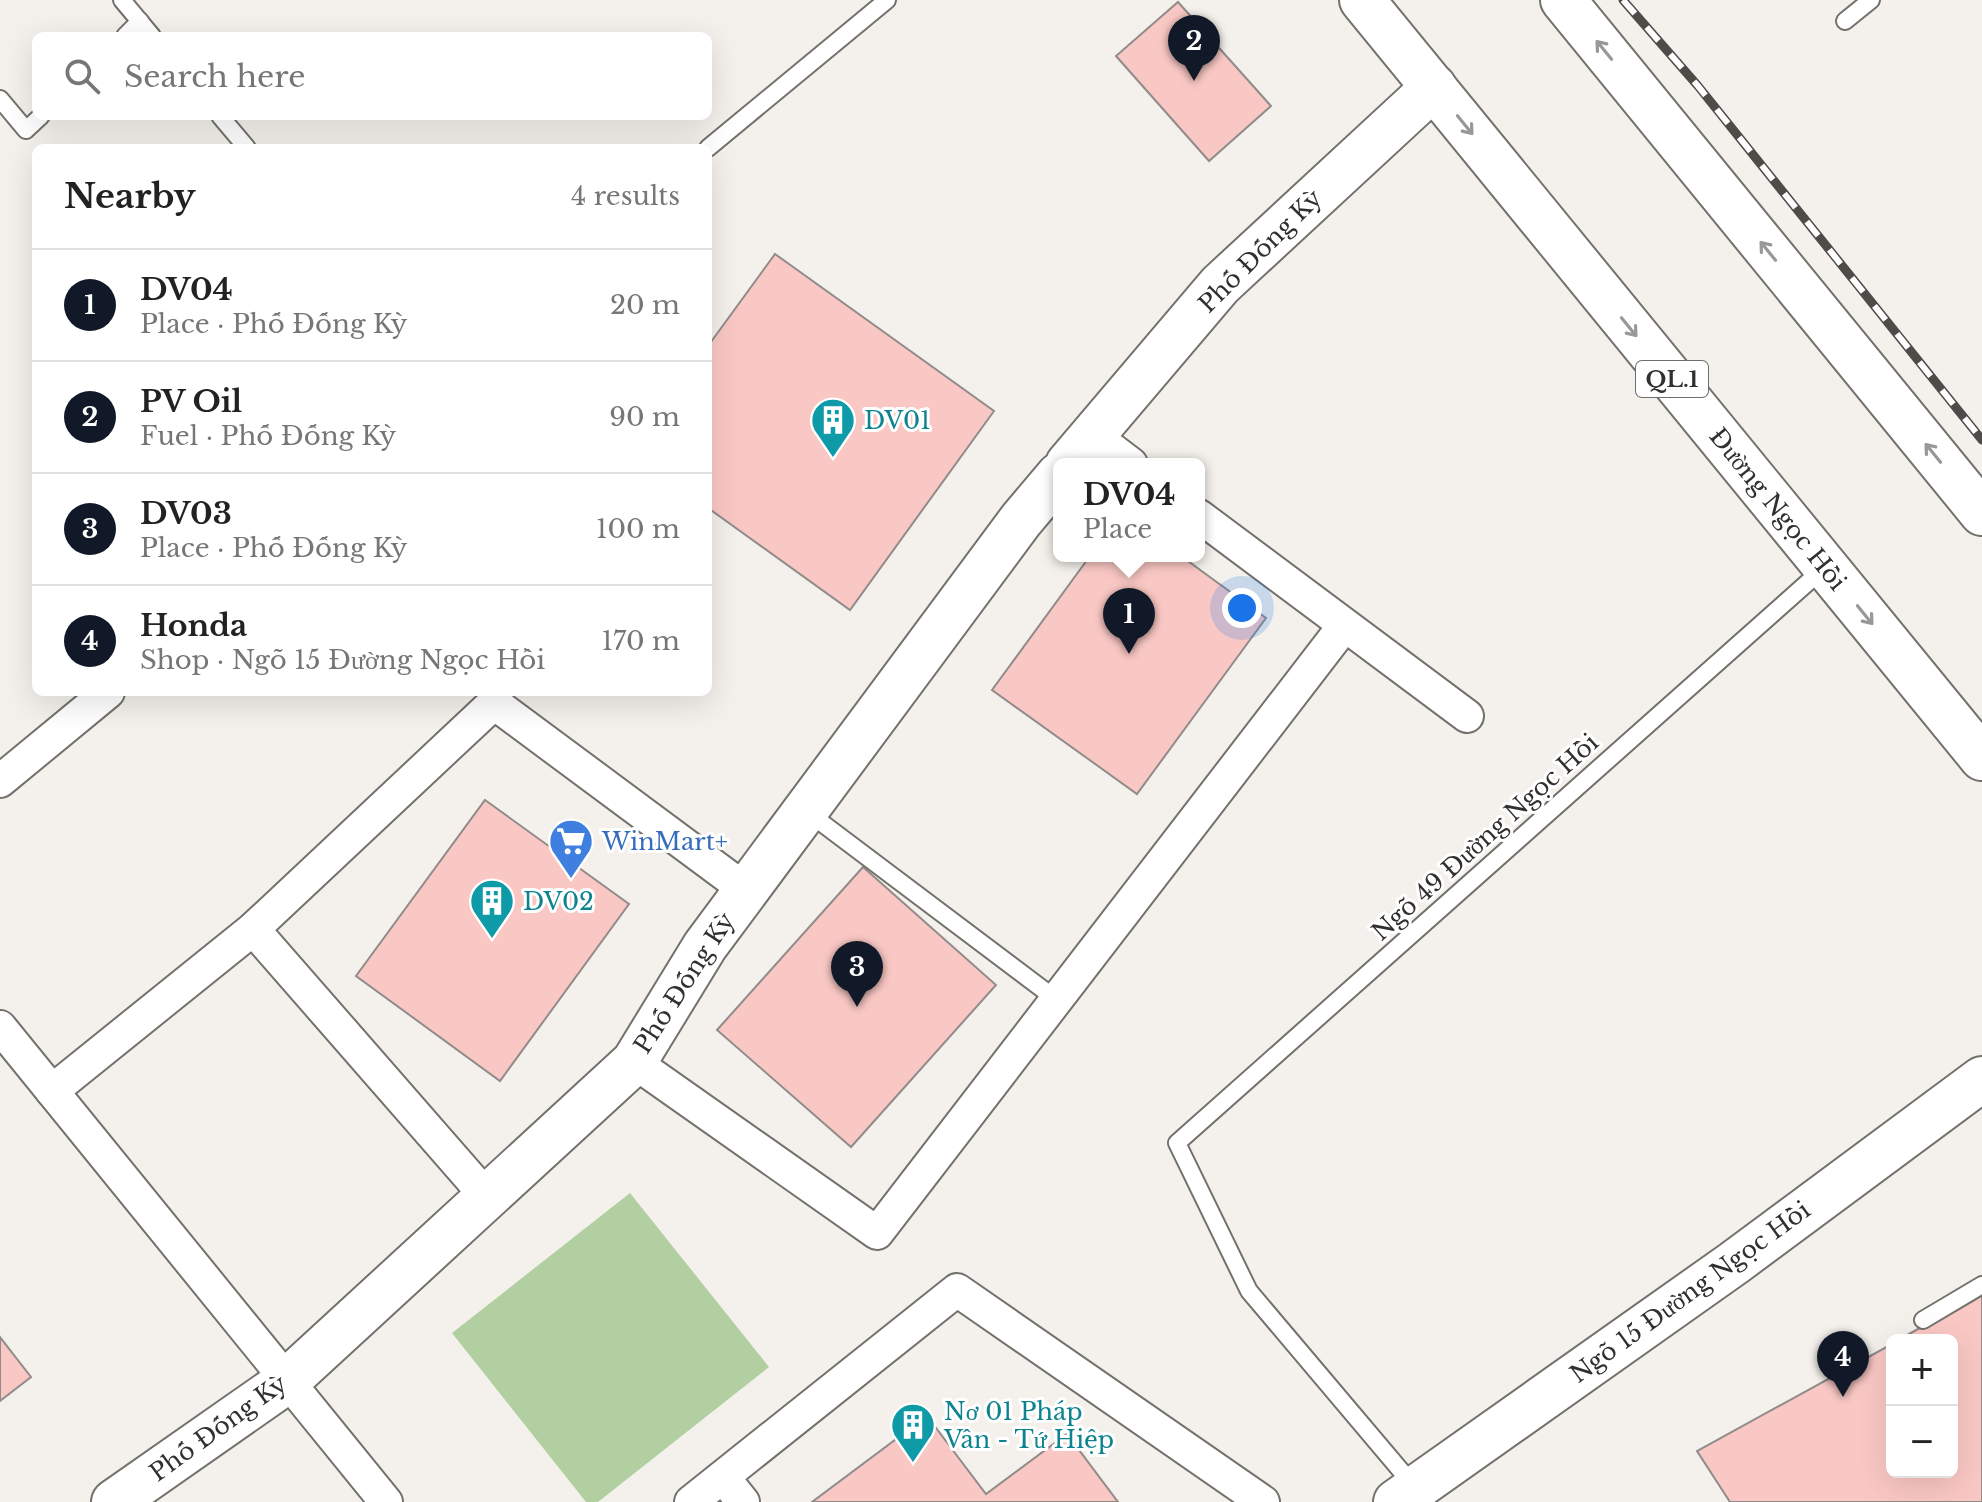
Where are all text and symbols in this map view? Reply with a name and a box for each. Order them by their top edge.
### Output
pin: 2 [1168,15,1220,81]
search box [32,32,712,120]
one-way arrow [1595,40,1613,61]
icon: search [60,54,104,98]
text: Search here [124,58,305,95]
one-way arrow [1456,115,1474,135]
text: Nearby [64,175,196,217]
text: 4 results [571,180,680,212]
street label: Phố Đống Kỳ [1192,183,1328,319]
one-way arrow [1759,242,1777,262]
text: DV04 [140,271,233,308]
text: 1 [84,289,96,321]
text: 20 m [610,289,680,321]
text: Place · Phố Đống Kỳ [140,308,407,340]
one-way arrow [1620,316,1638,337]
road number: QL.1 [1636,361,1708,397]
text: PV Oil [140,383,242,420]
building icon: DV01 [809,396,857,459]
text: 2 [82,401,98,433]
text: 90 m [609,401,680,433]
place label: DV01 [864,406,931,435]
text: Fuel · Phố Đống Kỳ [140,420,396,452]
street label: Đường Ngọc Hồi [1704,422,1852,596]
one-way arrow [1924,443,1942,464]
popup [1053,458,1205,562]
text: DV04 [1083,476,1175,513]
text: DV03 [140,495,232,532]
text: 3 [82,513,98,545]
text: 100 m [596,513,680,545]
text: Place [1083,513,1152,545]
text: Place · Phố Đống Kỳ [140,532,407,564]
pin: 1 [1103,588,1155,654]
your location [1222,588,1262,628]
one-way arrow [1856,604,1874,625]
text: Honda [140,607,247,644]
text: 4 [81,625,99,657]
text: 170 m [601,625,680,657]
text: Shop · Ngõ 15 Đường Ngọc Hồi [140,644,545,676]
street label: Ngõ 49 Đường Ngọc Hồi [1366,728,1604,946]
supermarket icon: WinMart+ [547,817,595,880]
place label: WinMart+ [601,827,728,856]
building icon: DV02 [468,877,516,940]
place label: DV02 [523,887,594,916]
street label: Phố Đống Kỳ [628,907,741,1059]
pin: 3 [831,941,883,1007]
street label: Ngõ 15 Đường Ngọc Hồi [1564,1195,1816,1389]
pin: 4 [1817,1331,1869,1397]
map controls [1886,1334,1958,1478]
button: + [1886,1334,1958,1406]
street label: Phố Đống Kỳ [144,1368,293,1487]
place label: Nơ 01 Pháp Vân - Tứ Hiệp [943,1397,1114,1454]
building icon: Nơ 01 Pháp Vân - Tứ Hiệp [889,1401,937,1464]
button: − [1886,1406,1958,1478]

